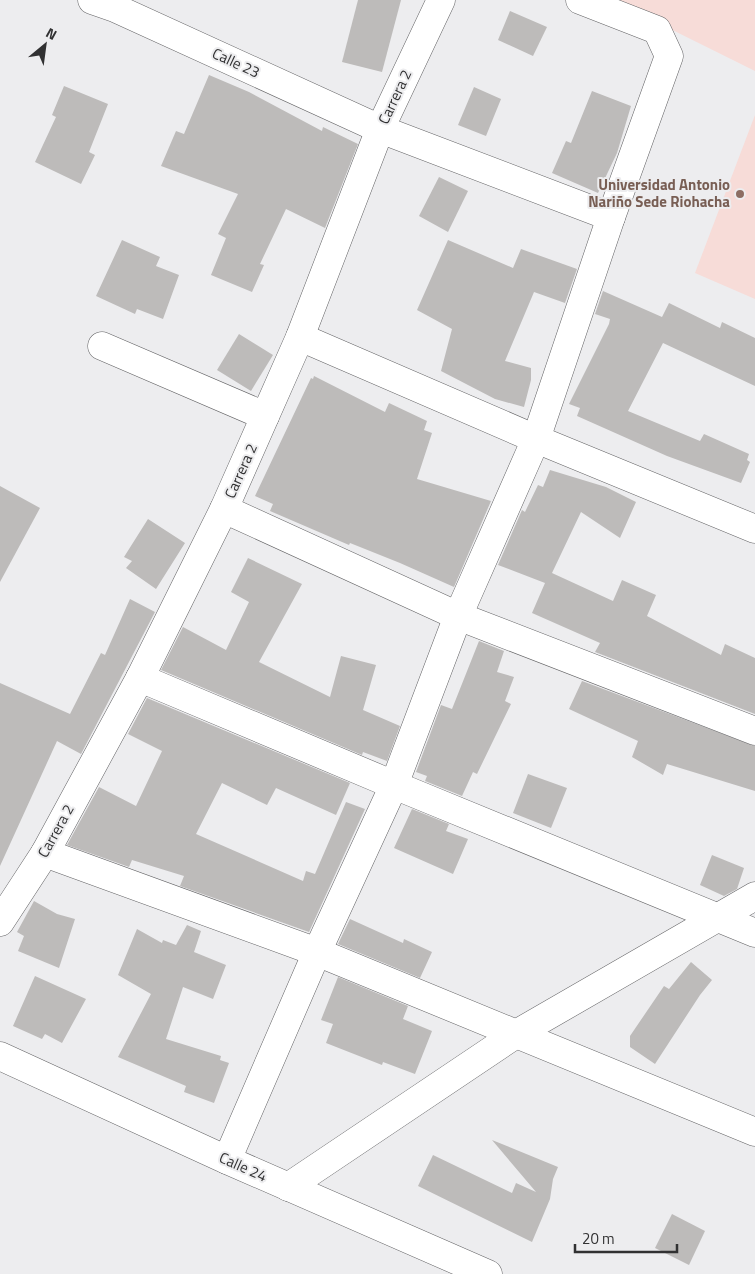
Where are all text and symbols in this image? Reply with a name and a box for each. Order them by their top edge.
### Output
north arrow [20,20,70,70]
text: N [42,22,61,45]
street label: Calle 23 [209,41,264,84]
street label: Carrera 2 [372,66,417,128]
place label: Universidad Antonio Nariño Sede Riohacha [588,173,730,213]
marker: Universidad Antonio Nariño Sede Riohacha [734,188,746,200]
street label: Carrera 2 [218,440,263,502]
street label: Carrera 2 [31,800,80,862]
street label: Calle 24 [216,1146,271,1187]
scale bar [575,1222,678,1254]
text: 20 m [582,1227,615,1250]

